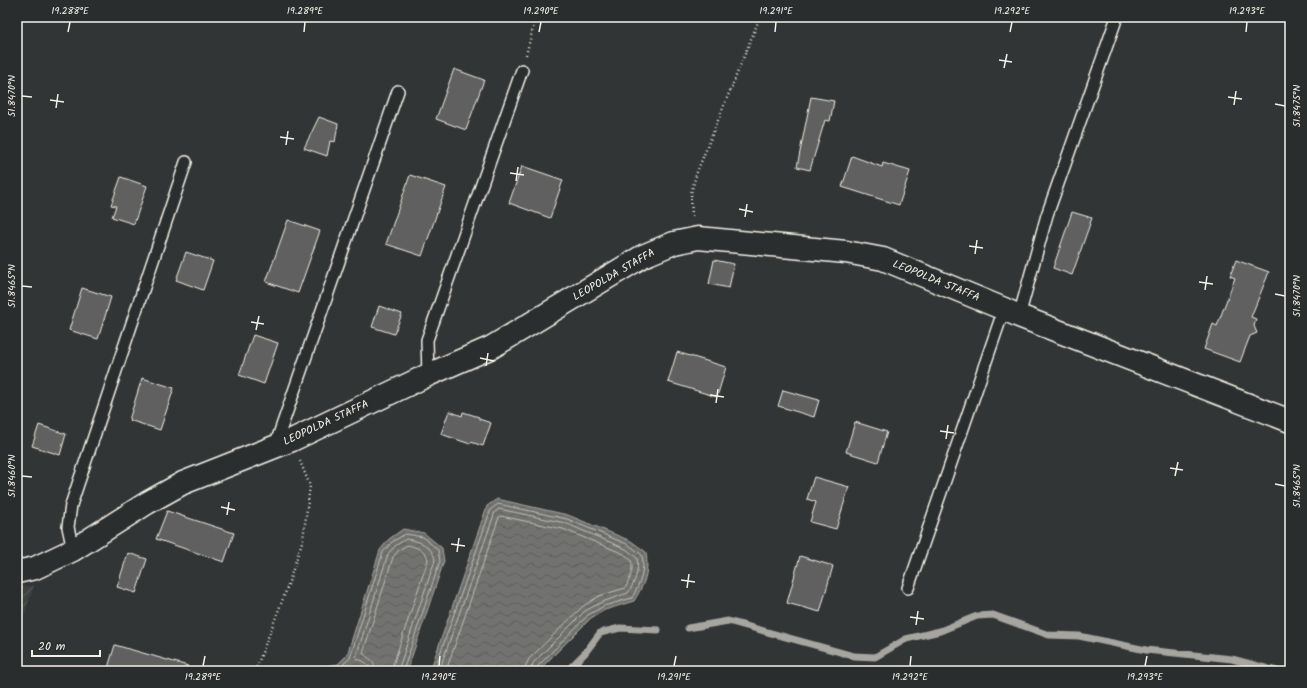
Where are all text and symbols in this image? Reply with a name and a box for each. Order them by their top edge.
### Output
text: 19.288°E [51,3,90,19]
text: 19.289°E [287,3,324,19]
text: 19.290°E [523,3,560,19]
text: 19.291°E [759,3,794,19]
text: 19.292°E [994,3,1031,19]
text: 19.293°E [1229,3,1266,19]
text: 51.8470°N [4,75,20,117]
text: 51.8475°N [1289,85,1305,127]
street label: LEOPOLDA STAFFA [569,244,659,306]
street label: LEOPOLDA STAFFA [890,255,983,307]
text: 51.8465°N [4,264,20,308]
text: 51.8470°N [1289,275,1305,317]
street label: LEOPOLDA STAFFA [280,395,372,451]
text: 51.8460°N [4,454,20,498]
text: 51.8465°N [1289,464,1305,508]
scale bar [32,632,100,658]
text: 20 m [38,637,66,656]
text: 19.289°E [185,669,222,685]
text: 19.290°E [421,669,458,685]
text: 19.291°E [657,669,692,685]
text: 19.292°E [892,669,929,685]
text: 19.293°E [1127,669,1164,685]

